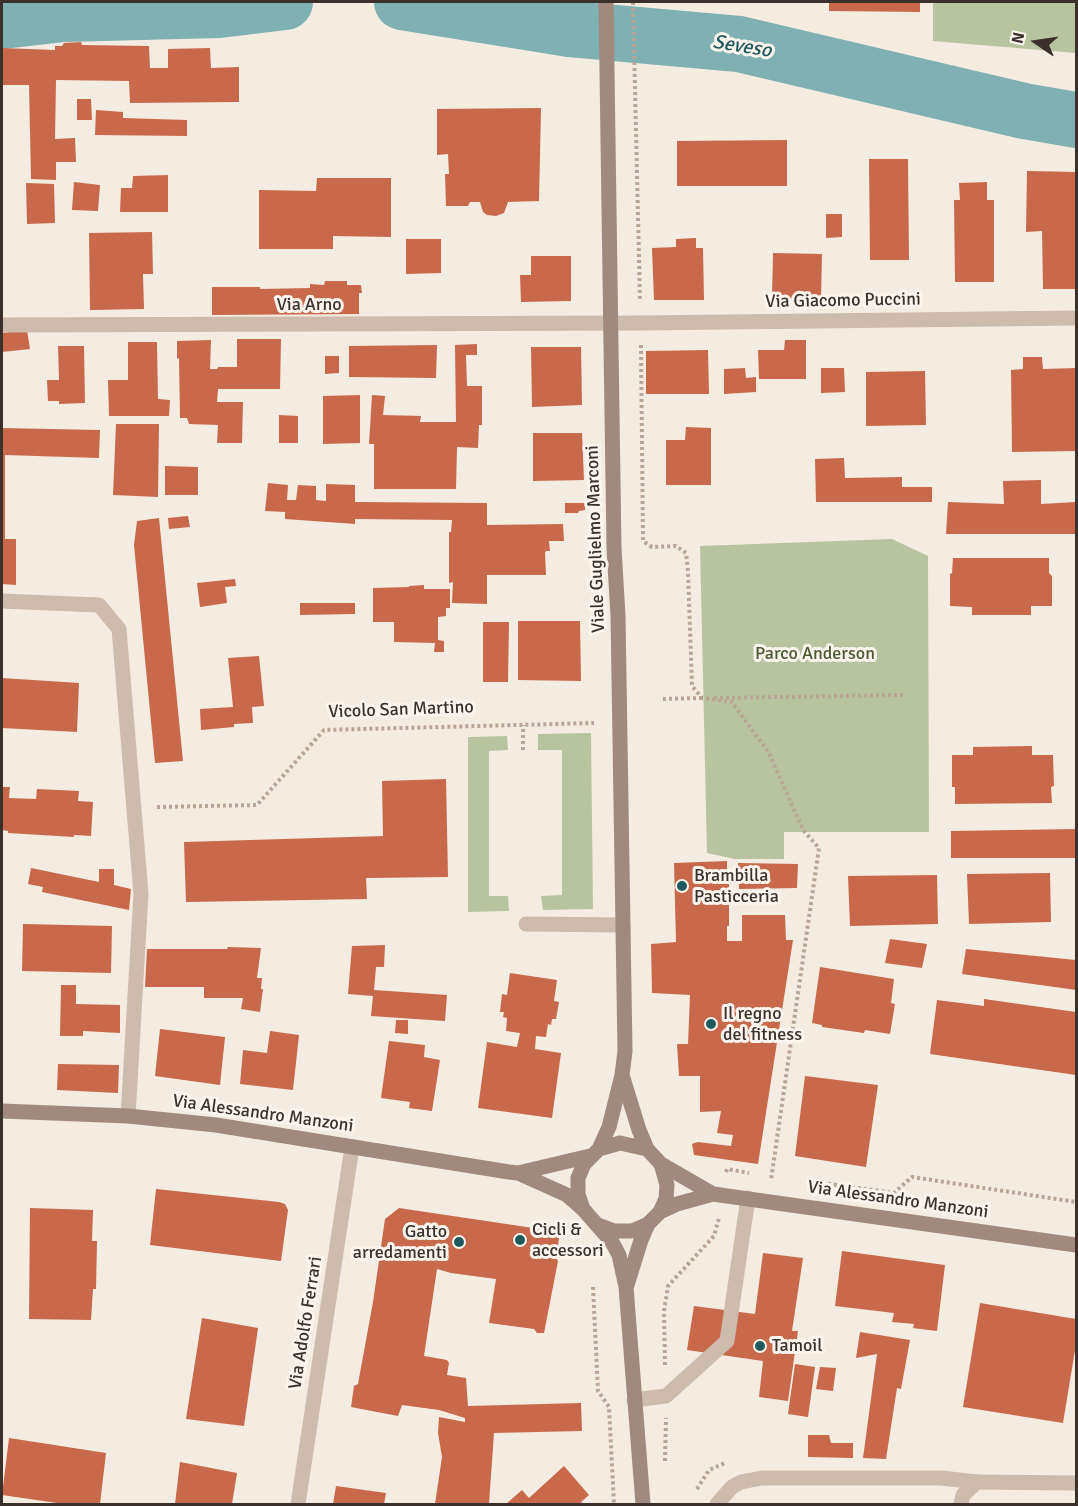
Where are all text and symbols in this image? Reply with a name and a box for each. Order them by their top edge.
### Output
north arrow [1006,12,1066,72]
text: N [1007,30,1029,46]
water label: Seveso [711,31,773,63]
street label: Via Giacomo Puccini [765,289,921,313]
street label: Via Arno [276,294,342,316]
street label: Viale Guglielmo Marconi [582,445,610,633]
park label: Parco Anderson [755,643,875,665]
street label: Vicolo San Martino [328,697,474,723]
place label: Brambilla Pasticceria [694,865,779,908]
marker: Brambilla Pasticceria [675,879,689,893]
place label: Il regno del fitness [723,1003,802,1046]
marker: Il regno del fitness [704,1017,718,1031]
street label: Via Alessandro Manzoni [171,1091,355,1137]
street label: Via Alessandro Manzoni [806,1177,990,1223]
place label: Cicli & accessori [532,1219,604,1262]
place label: Gatto arredamenti [353,1221,447,1264]
marker: Cicli & accessori [513,1233,527,1247]
marker: Gatto arredamenti [452,1235,466,1249]
street label: Via Adolfo Ferrari [285,1255,327,1391]
place label: Tamoil [772,1335,823,1357]
marker: Tamoil [753,1339,767,1353]

